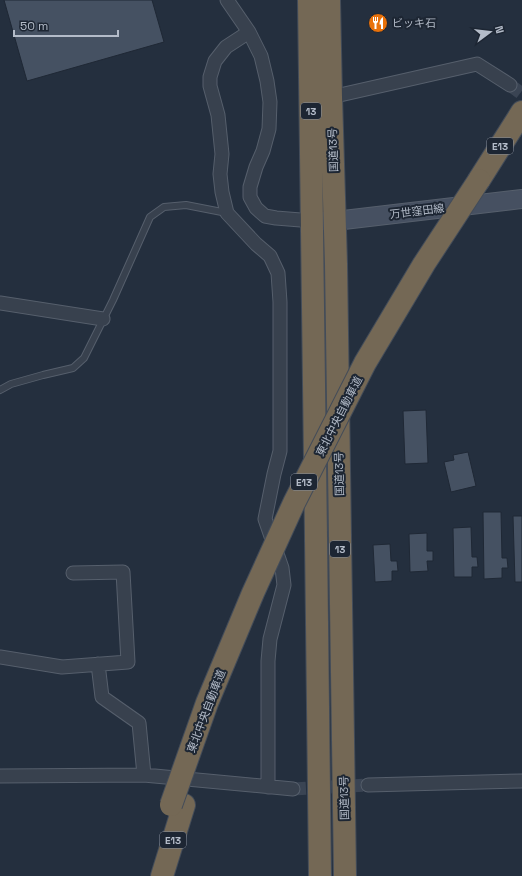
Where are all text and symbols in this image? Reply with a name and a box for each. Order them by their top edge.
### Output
scale bar [14,12,118,38]
restaurant icon: ビッキ石 [367,12,389,34]
north arrow [470,12,510,52]
place label: ビッキ石 [392,16,436,30]
text: 50 m [20,18,48,34]
text: N [492,24,507,35]
road number: 13 [301,103,321,119]
street label: 国道13号 [325,128,341,172]
road number: E13 [487,138,513,154]
street label: 万世窪田線 [389,201,445,221]
street label: 東北中央自動車道 [313,374,365,458]
street label: 国道13号 [332,452,346,496]
road number: E13 [291,474,317,490]
road number: 13 [330,541,350,557]
street label: 東北中央自動車道 [184,667,228,755]
street label: 国道13号 [337,776,351,820]
road number: E13 [160,832,186,848]

